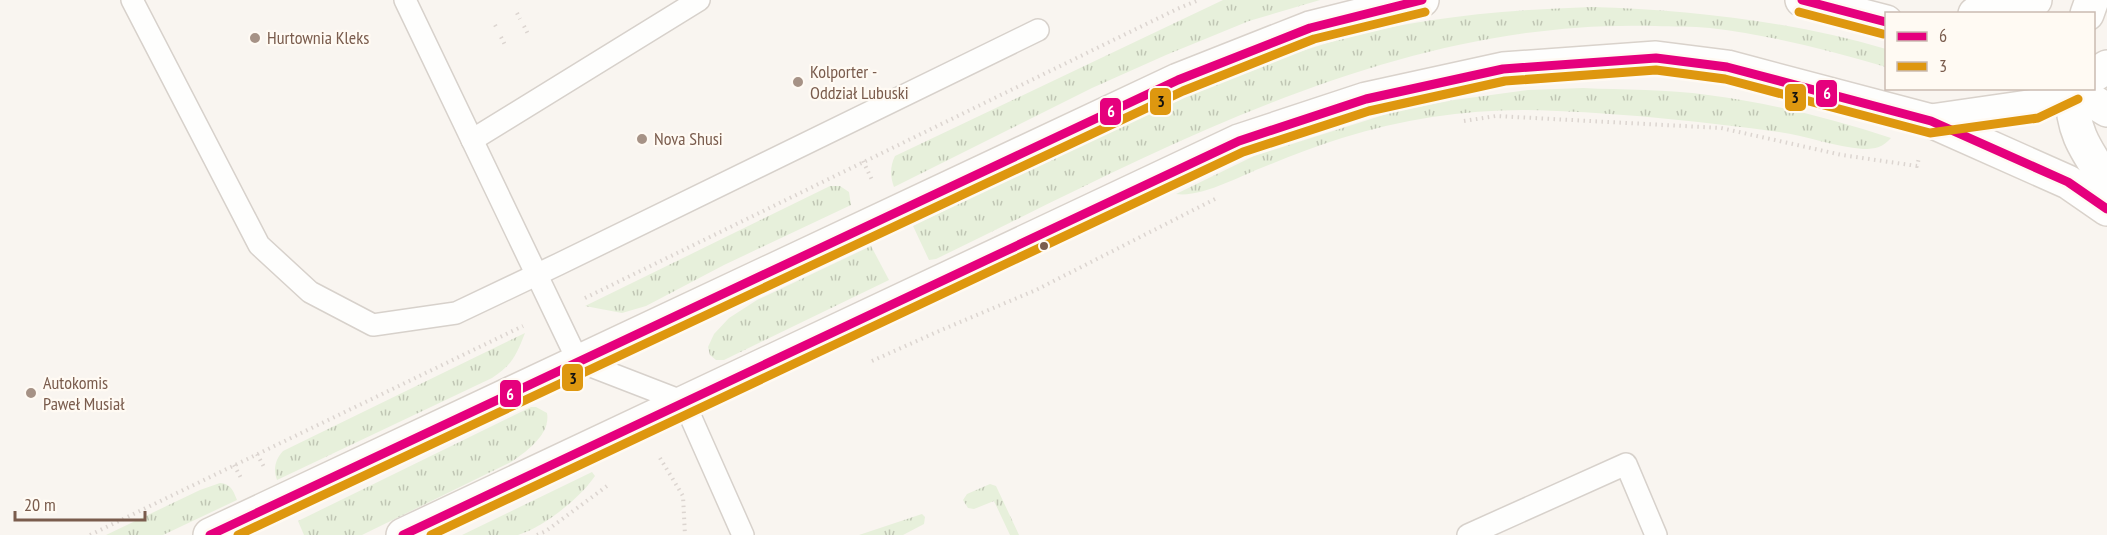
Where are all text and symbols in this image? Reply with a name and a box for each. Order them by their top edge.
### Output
legend [1885,12,2095,90]
text: 6 [1939,24,1947,47]
place label: Hurtownia Kleks [267,26,369,49]
marker: Hurtownia Kleks [248,31,262,45]
text: 3 [1939,54,1947,77]
place label: Kolporter - Oddział Lubuski [810,60,909,104]
marker: Kolporter - Oddział Lubuski [791,75,805,89]
line badge: 6 [1815,79,1838,108]
line badge: 3 [1784,83,1807,112]
text: 6 [1823,83,1831,103]
line badge: 3 [1149,87,1172,116]
text: 3 [1791,87,1799,107]
text: 3 [1157,91,1165,111]
line badge: 6 [1099,97,1122,126]
text: 6 [1107,101,1115,121]
place label: Nova Shusi [654,127,723,150]
marker: Nova Shusi [635,132,649,146]
unlabelled marker [1038,240,1050,252]
line badge: 3 [561,363,584,392]
text: 3 [569,368,577,388]
place label: Autokomis Paweł Musiał [43,371,125,415]
line badge: 6 [499,379,522,408]
text: 6 [506,384,514,404]
marker: Autokomis Paweł Musiał [24,386,38,400]
scale bar [15,484,146,522]
text: 20 m [24,493,56,516]

